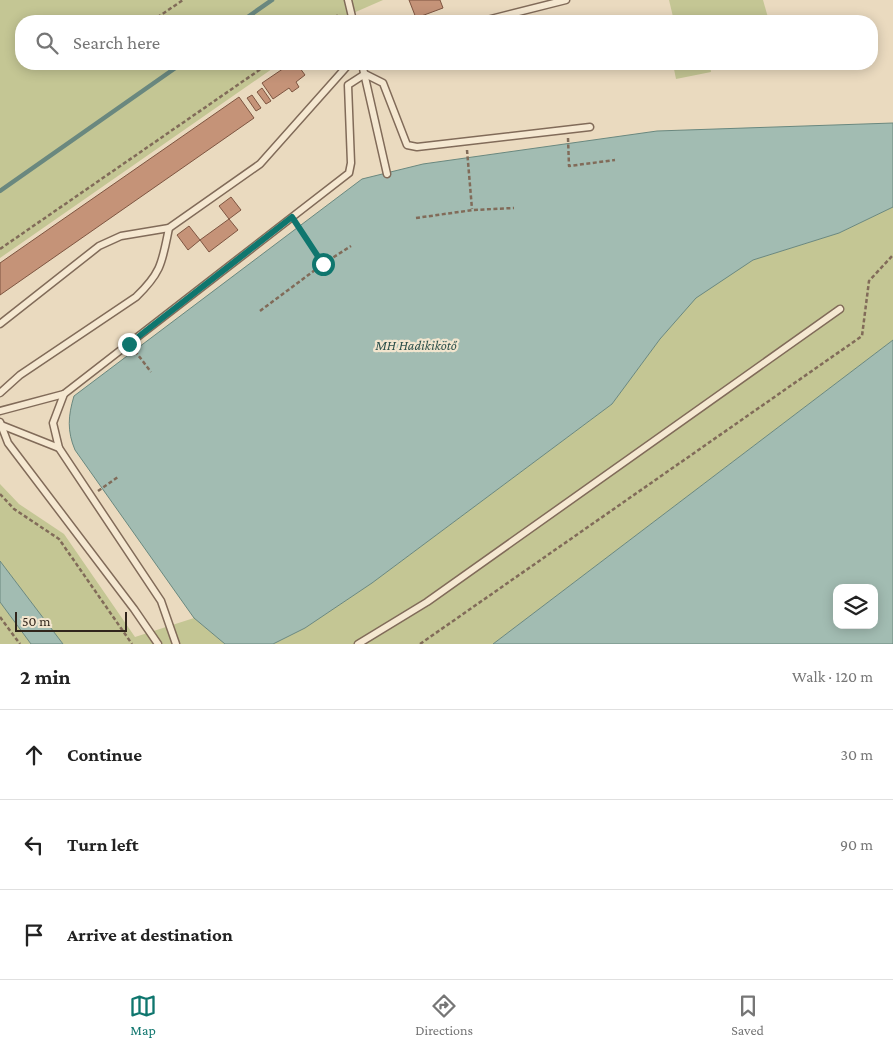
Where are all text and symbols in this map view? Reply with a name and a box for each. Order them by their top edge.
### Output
search box [15,15,878,70]
icon: search [33,29,61,57]
text: Search here [73,32,160,53]
route start [312,253,335,276]
route end [118,333,141,356]
water label: MH Hadikikötő [374,337,458,353]
map controls [833,584,878,629]
button: layers [833,584,878,629]
scale bar [15,609,128,632]
text: 50 m [22,613,50,629]
text: 2 min [20,665,71,689]
text: Walk · 120 m [792,668,873,685]
icon: ahead [20,741,48,769]
text: Continue [67,744,142,765]
text: 30 m [841,746,873,763]
icon: left [20,831,48,859]
text: Turn left [67,834,139,855]
text: 90 m [840,836,873,853]
icon: arrive [20,921,48,949]
text: Arrive at destination [67,924,233,945]
tab: Map [129,992,157,1038]
tab: Directions [415,992,473,1038]
tab: Saved [731,992,764,1038]

